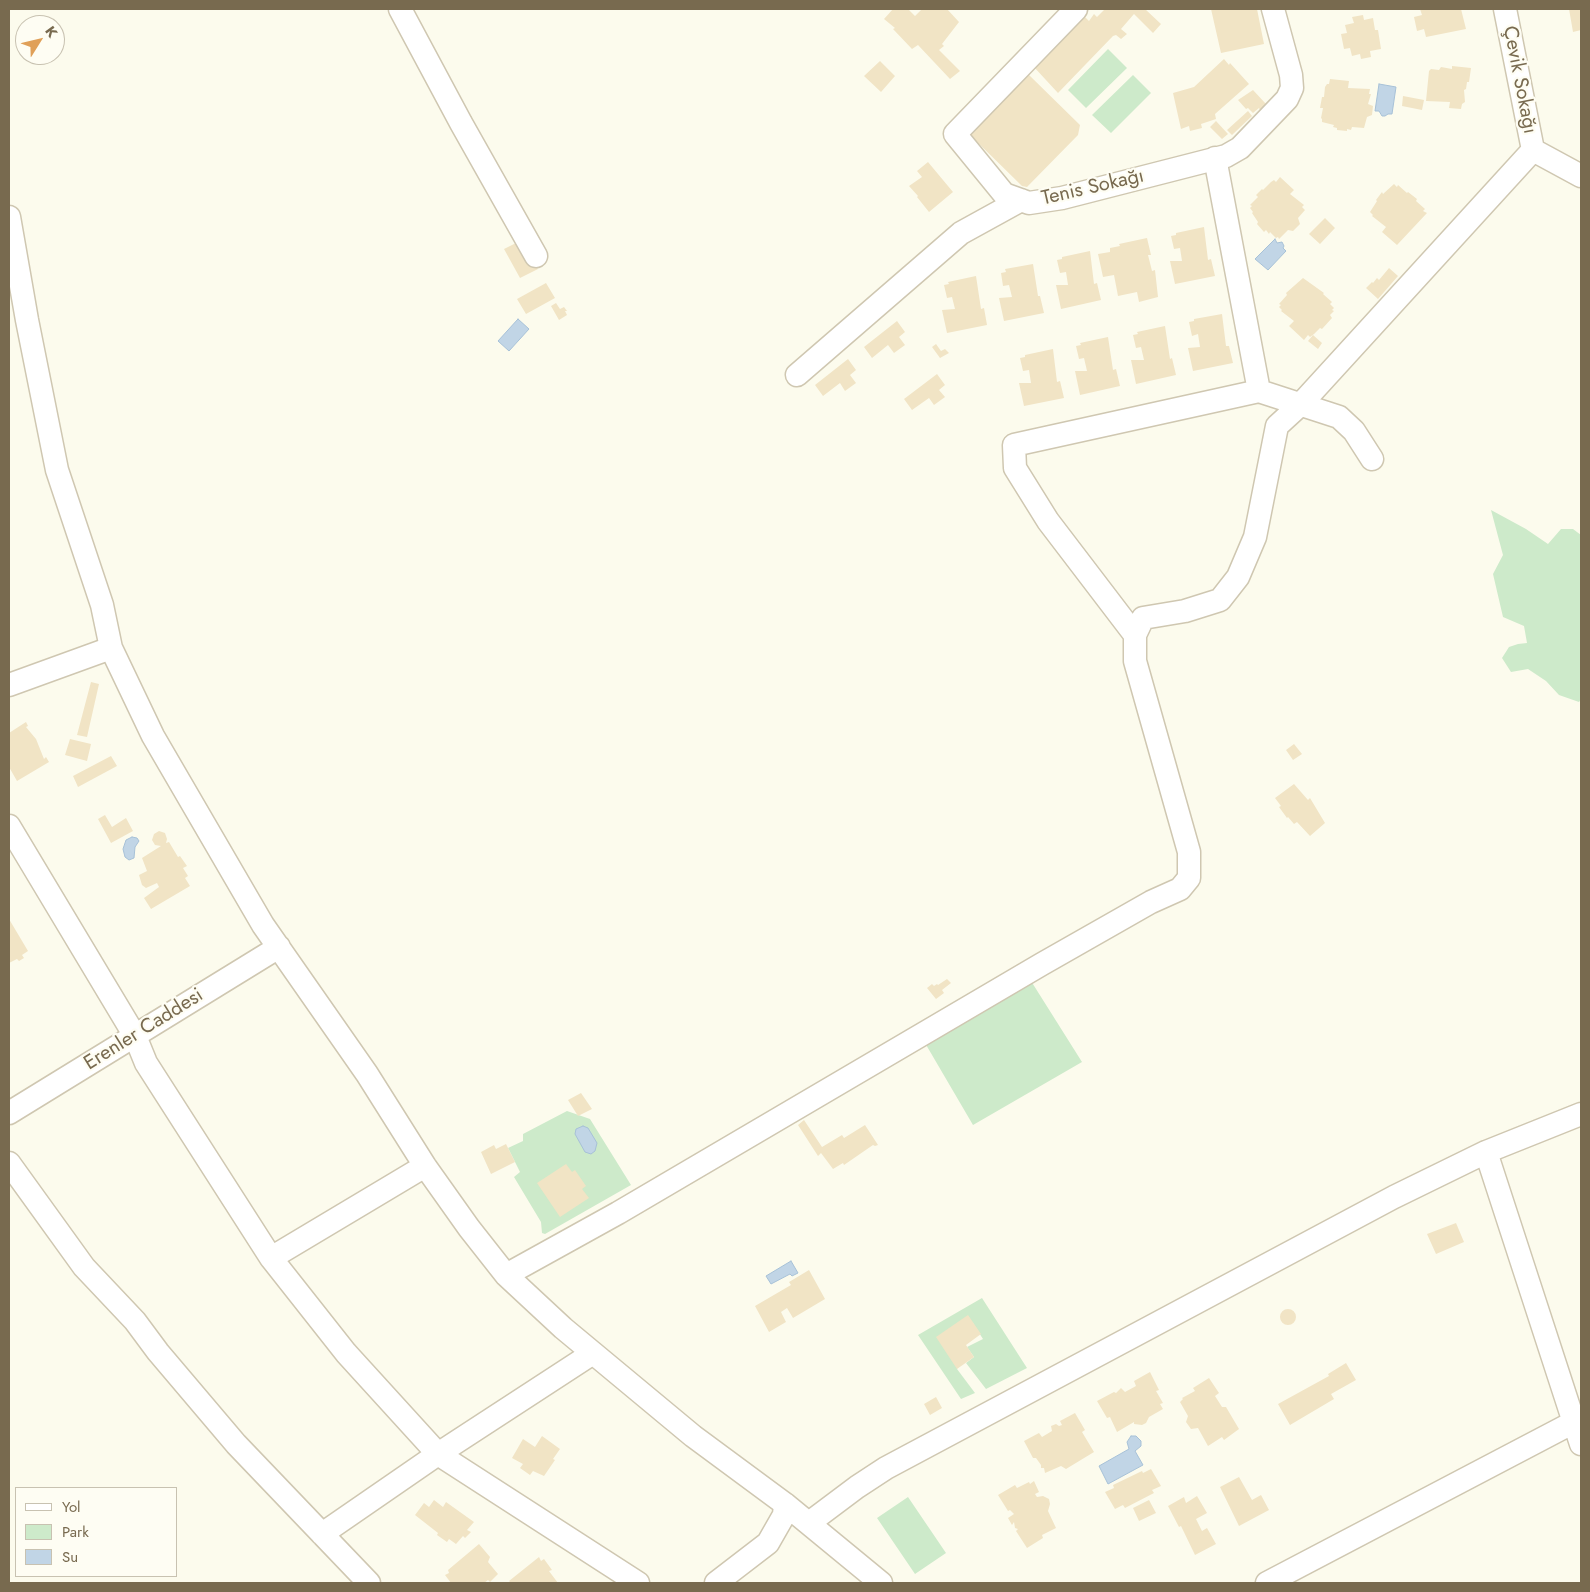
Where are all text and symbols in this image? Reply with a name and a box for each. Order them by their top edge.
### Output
north arrow [15,15,65,65]
text: K [40,22,62,42]
street label: Çevik Sokağı [1497,24,1541,136]
street label: Tenis Sokağı [1040,165,1146,211]
street label: Erenler Caddesi [80,984,208,1076]
legend [15,1487,178,1577]
text: Yol [62,1496,81,1518]
text: Park [62,1521,89,1543]
text: Su [62,1546,78,1568]

